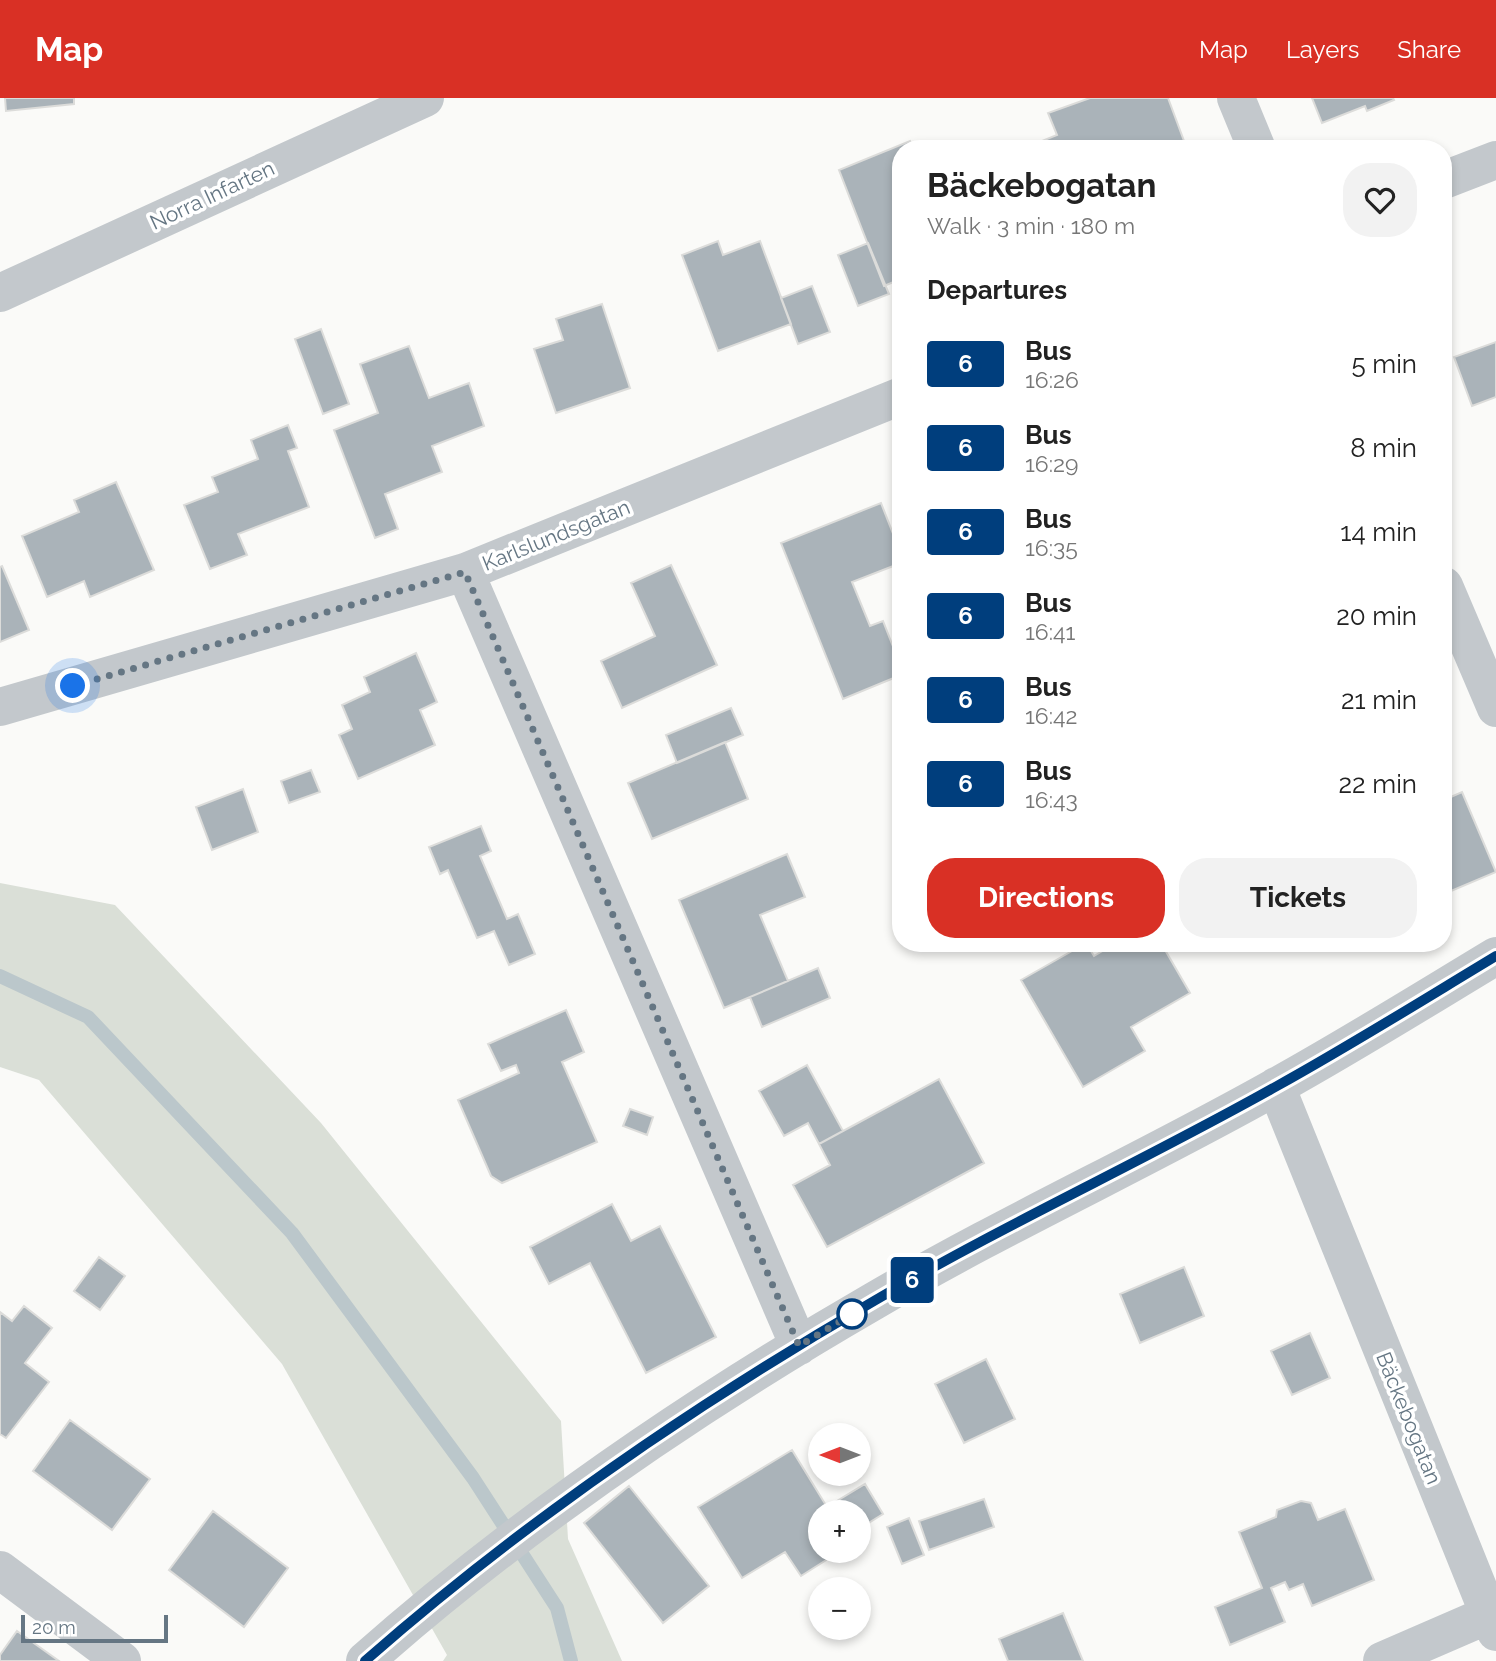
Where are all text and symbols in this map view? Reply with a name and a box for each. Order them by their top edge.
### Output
text: Map [35,30,103,69]
text: Map [1199,35,1248,64]
text: Layers [1286,35,1359,64]
text: Share [1397,35,1461,64]
street label: Norra Infarten [146,155,278,235]
button: heart [1343,163,1417,237]
text: Bäckebogatan [927,166,1156,205]
text: Walk · 3 min · 180 m [927,212,1135,239]
text: Departures [927,275,1067,305]
text: Bus [1025,336,1072,366]
text: 6 [958,349,973,378]
text: 5 min [1351,349,1417,379]
text: 16:26 [1025,366,1079,393]
text: Bus [1025,420,1072,450]
text: 6 [958,433,973,462]
text: 8 min [1350,433,1417,463]
text: 16:29 [1025,450,1079,477]
street label: Karlslundsgatan [479,494,633,576]
text: Bus [1025,504,1072,534]
text: 6 [958,517,973,546]
text: 14 min [1340,517,1417,547]
text: 16:35 [1025,534,1078,561]
text: Bus [1025,588,1072,618]
text: 6 [958,601,973,630]
text: 20 min [1336,601,1417,631]
text: 16:41 [1025,618,1075,645]
your location [55,668,90,703]
text: Bus [1025,672,1072,702]
text: 6 [958,685,973,714]
text: 21 min [1341,685,1417,715]
text: 16:42 [1025,702,1078,729]
text: Bus [1025,756,1072,786]
text: 6 [958,769,973,798]
text: 22 min [1339,769,1417,799]
text: 16:43 [1025,786,1078,813]
button: Directions [927,858,1165,938]
button: Tickets [1179,858,1417,938]
line badge: 6 [889,1257,935,1303]
text: 6 [905,1265,919,1294]
unlabelled marker [837,1299,867,1329]
street label: Bäckebogatan [1371,1348,1447,1488]
north arrow [808,1423,872,1486]
map controls [808,1423,871,1640]
button: + [808,1500,871,1563]
button: − [808,1577,871,1640]
scale bar [21,1612,168,1644]
text: 20 m [32,1616,76,1638]

